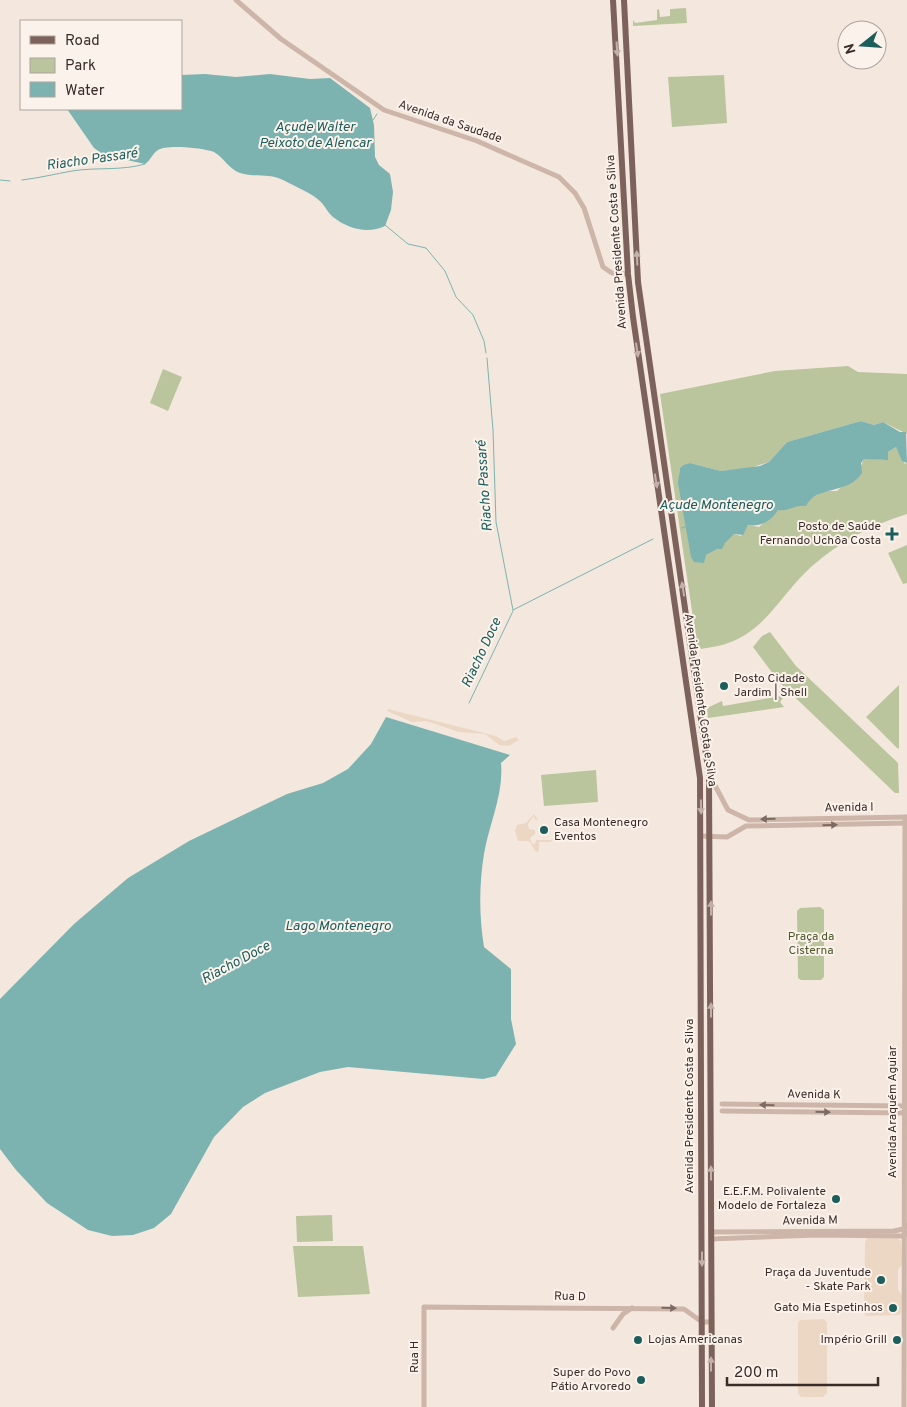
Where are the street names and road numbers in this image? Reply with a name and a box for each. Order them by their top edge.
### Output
street label: Avenida da Saudade [396,97,504,147]
street label: Avenida Presidente Costa e Silva [603,154,631,330]
street label: Avenida Presidente Costa e Silva [680,612,720,788]
street label: Avenida I [824,800,874,816]
street label: Avenida Presidente Costa e Silva [682,1019,698,1193]
street label: Avenida Araquém Aguiar [885,1045,901,1178]
street label: Avenida K [787,1087,841,1103]
street label: Avenida M [782,1213,838,1229]
street label: Rua D [554,1289,586,1305]
street label: Rua H [407,1341,423,1373]

